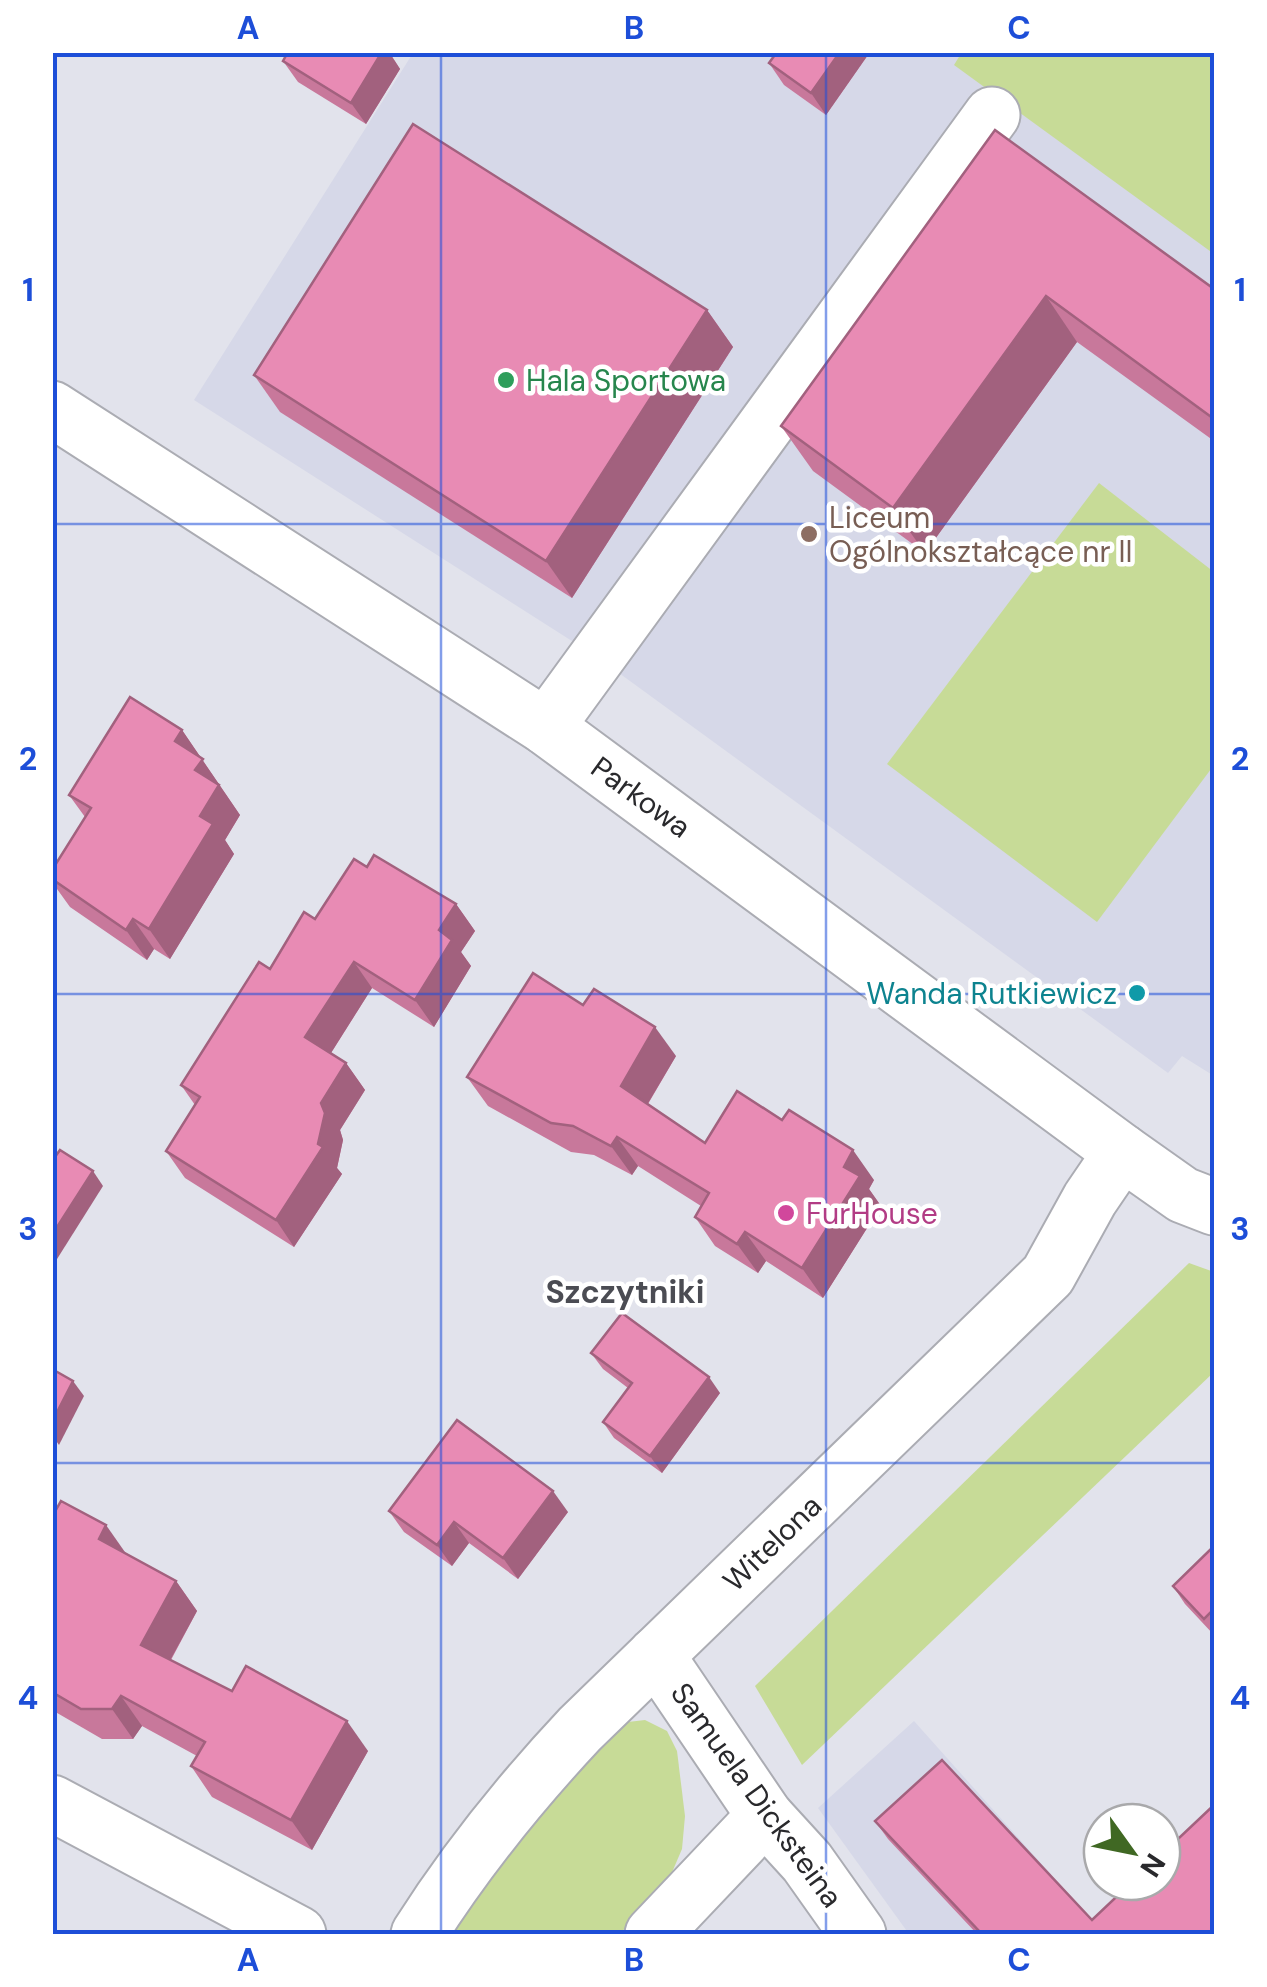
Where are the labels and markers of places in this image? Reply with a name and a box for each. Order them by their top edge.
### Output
place label: Hala Sportowa [526,361,726,400]
marker: Hala Sportowa [495,369,517,391]
place label: Liceum Ogólnokształcące nr II [829,498,1133,571]
marker: Liceum Ogólnokształcące nr II [798,523,820,545]
place label: Wanda Rutkiewicz [866,974,1117,1013]
marker: Wanda Rutkiewicz [1126,982,1148,1004]
place label: FurHouse [806,1194,938,1233]
marker: FurHouse [775,1202,797,1224]

